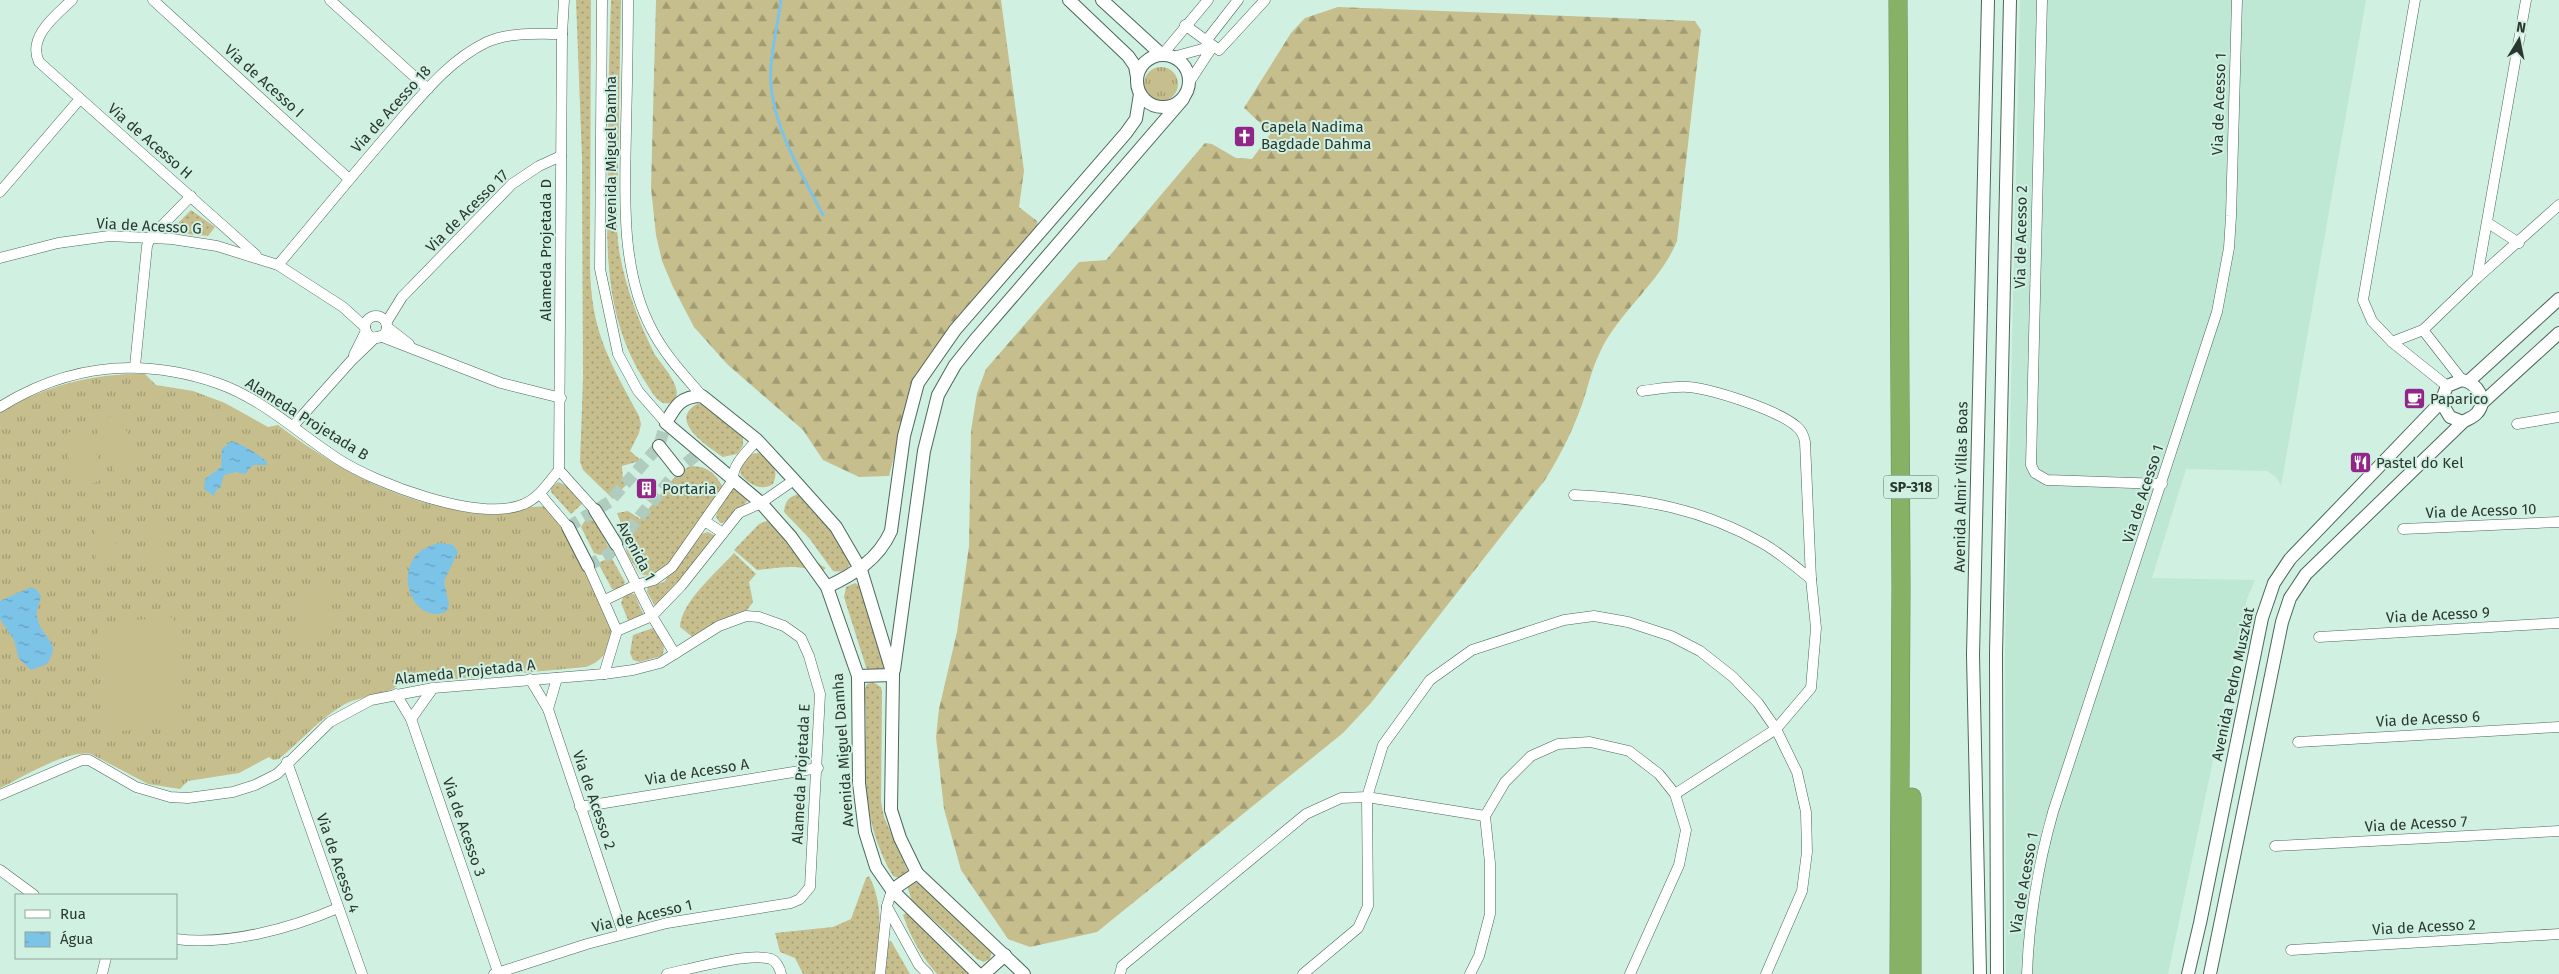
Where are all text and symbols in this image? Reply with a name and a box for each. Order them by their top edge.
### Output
north arrow [2494,15,2544,65]
text: N [2515,19,2527,37]
street label: Via de Acesso I [221,41,307,121]
street label: Via de Acesso 1 [2208,52,2230,156]
street label: Via de Acesso 18 [347,62,435,156]
street label: Avenida Miguel Damha [602,76,620,230]
street label: Via de Acesso H [104,99,196,183]
place label: Capela Nadima Bagdade Dahma [1261,118,1371,153]
church icon: Capela Nadima Bagdade Dahma [1233,124,1257,148]
street label: Via de Acesso 17 [422,166,512,256]
street label: Alameda Projetada D [537,179,555,321]
street label: Via de Acesso 2 [2011,185,2031,289]
street label: Via de Acesso G [96,214,202,238]
street label: Alameda Projetada B [242,374,372,464]
cafe icon: Paparico [2402,387,2426,411]
place label: Paparico [2430,390,2489,408]
street label: Avenida Almir Villas Boas [1951,401,1971,573]
street label: Via de Acesso 1 [2119,442,2167,546]
restaurant icon: Pastel do Kel [2348,451,2372,475]
place label: Pastel do Kel [2376,454,2464,472]
road number: SP-318 [1884,476,1938,498]
building icon: Portaria [634,477,658,501]
place label: Portaria [662,480,716,498]
street label: Via de Acesso 10 [2425,500,2537,522]
street label: Avenida 1 [613,518,659,584]
street label: Via de Acesso 9 [2386,603,2490,627]
street label: Avenida Pedro Muszkat [2208,605,2258,763]
street label: Alameda Projetada A [394,656,537,688]
street label: Avenida Miguel Damha [829,672,857,828]
street label: Alameda Projetada E [788,703,814,845]
street label: Via de Acesso 6 [2376,707,2480,731]
street label: Via de Acesso 2 [569,748,619,852]
street label: Via de Acesso A [644,755,750,789]
street label: Via de Acesso 3 [439,775,489,879]
street label: Via de Acesso 4 [313,811,363,915]
street label: Via de Acesso 7 [2364,812,2468,836]
street label: Via de Acesso 1 [2006,831,2042,935]
legend [15,894,178,959]
street label: Via de Acesso 1 [590,896,694,936]
text: Rua [60,905,86,923]
street label: Via de Acesso 2 [2372,915,2476,939]
text: Água [60,930,93,948]

